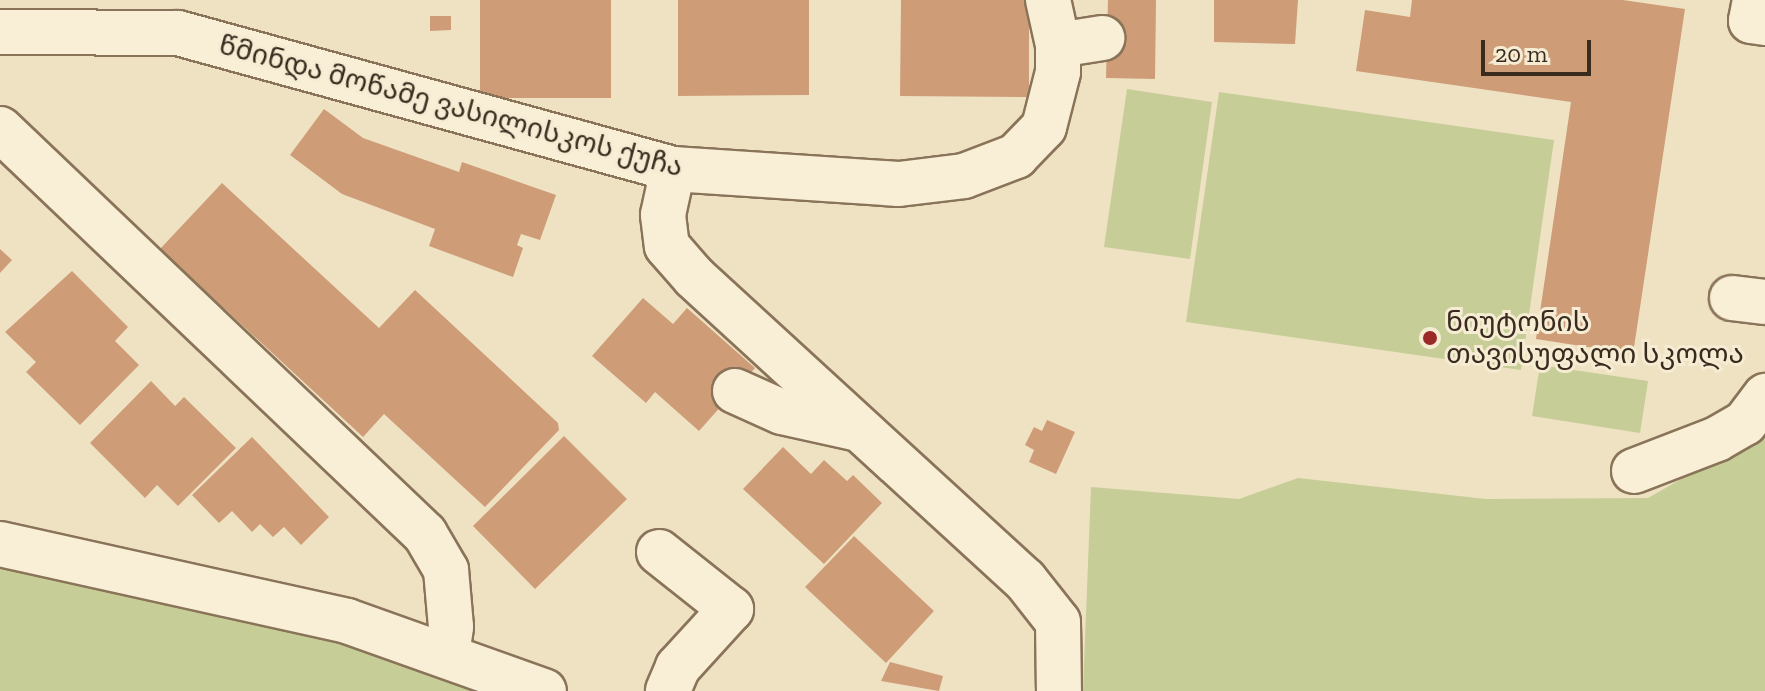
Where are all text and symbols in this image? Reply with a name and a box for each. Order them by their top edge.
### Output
scale bar [1485,24,1595,74]
street label: წმინდა მოწამე ვასილისკოს ქუჩა [215,28,687,184]
text: 20 m [1495,39,1547,68]
place label: ნიუტონის თავისუფალი სკოლა [1446,305,1744,371]
marker: ნიუტონის თავისუფალი სკოლა [1421,329,1439,347]

